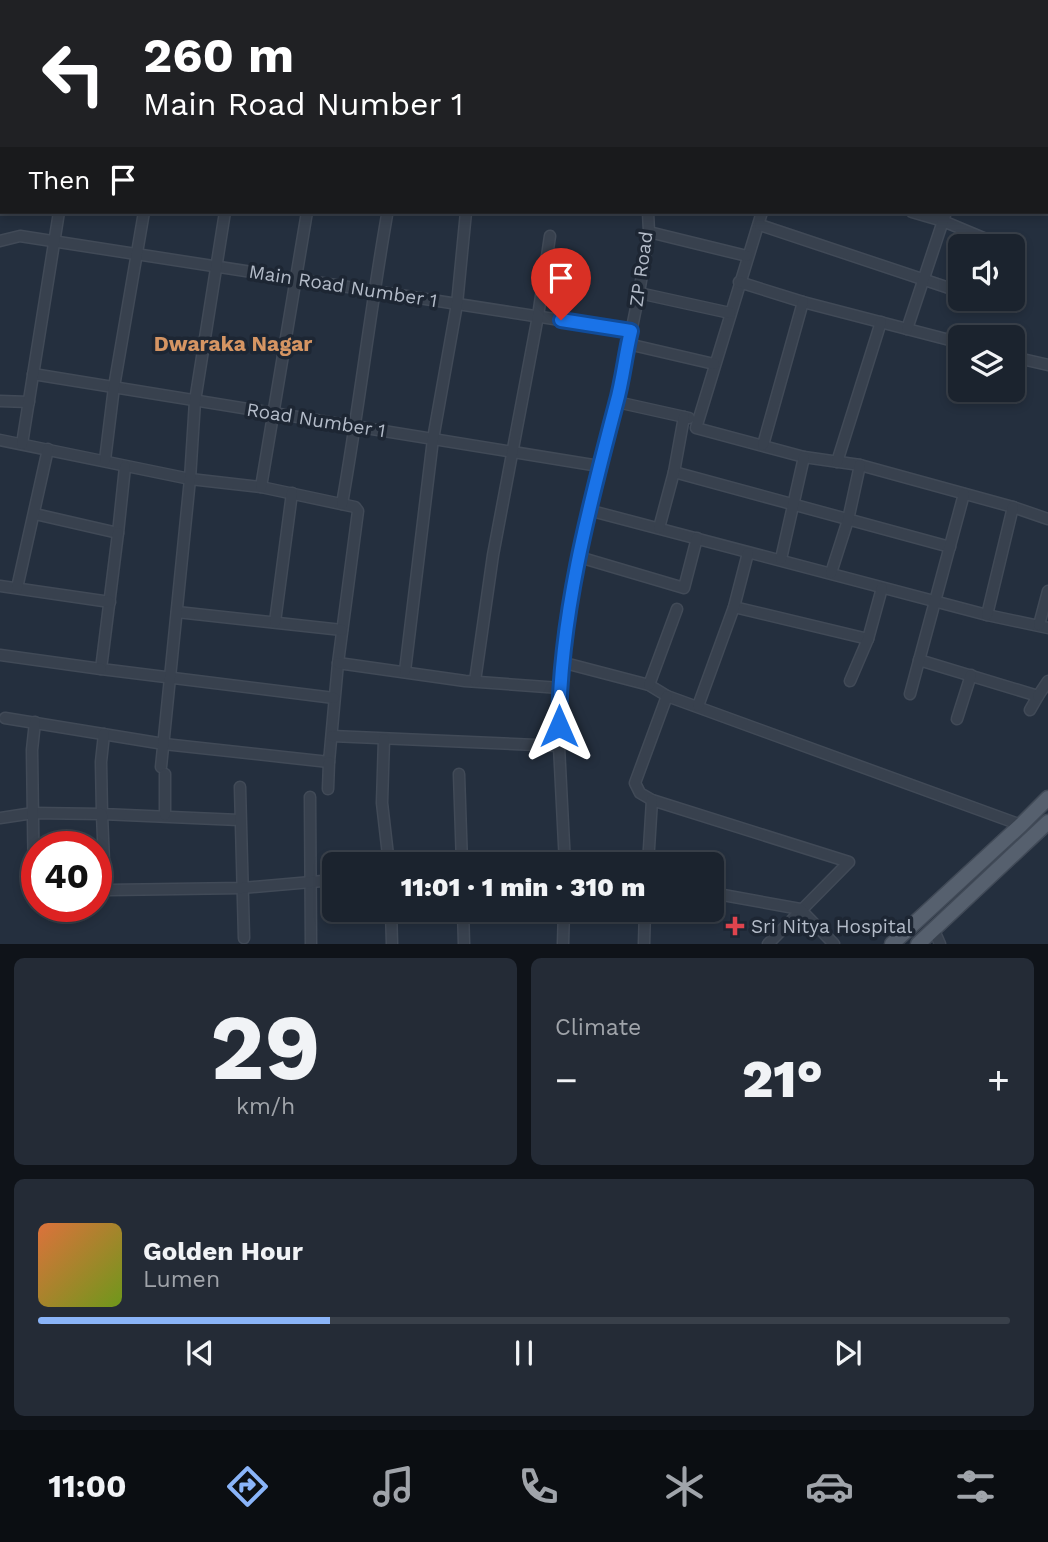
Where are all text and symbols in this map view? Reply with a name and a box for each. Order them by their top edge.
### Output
text: 260 m [143,26,294,84]
icon: left [28,28,119,119]
text: Main Road Number 1 [143,85,464,123]
icon: arrive [104,161,142,199]
text: Then [28,165,90,195]
street label: ZP Road [624,230,658,308]
map controls [948,234,1025,402]
button: sound [948,234,1025,311]
pin [531,248,591,320]
icon: arrive [542,259,580,297]
street label: Main Road Number 1 [247,260,439,312]
button: layers [948,325,1025,402]
district label: Dwaraka Nagar [154,331,312,356]
street label: Road Number 1 [245,398,387,442]
position arrow [522,689,596,763]
speed limit sign: 40 [21,831,112,922]
text: 11:01 · 1 min · 310 m [401,872,645,902]
place label: Sri Nitya Hospital [751,915,913,938]
marker: Sri Nitya Hospital [725,916,745,936]
text: 29 [210,994,321,1101]
text: Climate [555,1014,641,1041]
text: 21° [742,1049,823,1110]
text: − [555,1058,578,1102]
text: + [987,1058,1010,1102]
text: km/h [236,1093,295,1120]
text: Golden Hour [143,1236,303,1266]
text: Lumen [143,1266,220,1293]
icon: previous [181,1334,219,1372]
icon: pause [505,1334,543,1372]
icon: next [829,1334,867,1372]
icon: directions [223,1462,272,1511]
icon: music [369,1462,418,1511]
icon: phone [514,1462,563,1511]
icon: climate [660,1462,709,1511]
icon: car [805,1462,854,1511]
icon: filters [951,1462,1000,1511]
text: 11:00 [48,1467,127,1505]

